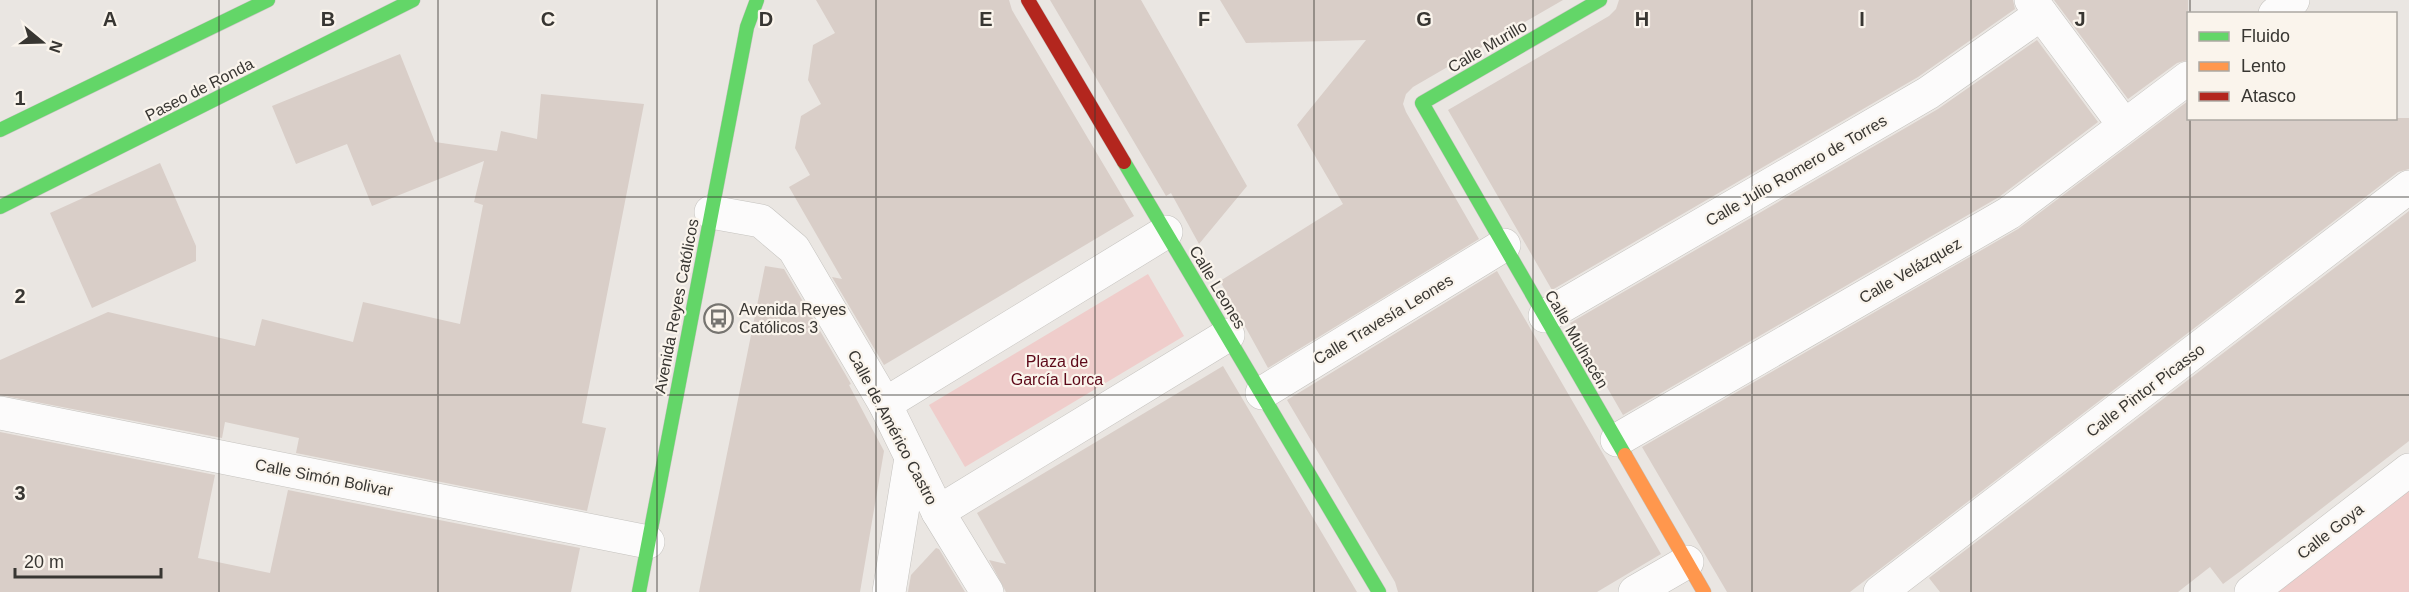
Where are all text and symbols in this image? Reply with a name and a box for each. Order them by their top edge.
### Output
text: A [103,8,117,30]
text: B [321,8,335,30]
text: C [541,8,555,30]
text: D [759,8,773,30]
text: E [979,8,993,30]
text: F [1198,8,1210,30]
text: G [1416,8,1432,30]
text: H [1635,8,1649,30]
text: I [1859,8,1865,30]
text: J [2074,8,2086,30]
north arrow [12,12,72,72]
legend [2187,12,2397,120]
street label: Calle Murillo [1445,17,1530,76]
text: Fluido [2241,26,2290,46]
text: N [46,38,66,55]
street label: Paseo de Ronda [142,55,256,124]
text: Lento [2241,56,2286,76]
text: Atasco [2241,86,2296,106]
text: 1 [14,87,26,109]
street label: Calle Julio Romero de Torres [1703,112,1890,229]
street label: Avenida Reyes Católicos [651,217,702,395]
street label: Calle Velázquez [1856,234,1964,306]
street label: Calle Leones [1186,243,1249,332]
street label: Calle Travesía Leones [1311,271,1456,368]
text: 2 [14,285,26,307]
street label: Calle Mulhacén [1542,287,1611,391]
place label: Avenida Reyes Católicos 3 [739,301,846,336]
bus stop icon: Avenida Reyes Católicos 3 [702,302,734,334]
street label: Calle Pintor Picasso [2083,340,2208,440]
street label: Calle de Américo Castro [845,347,941,507]
park label: Plaza de García Lorca [1011,353,1103,388]
street label: Calle Simón Bolivar [254,456,395,499]
text: 3 [14,482,26,504]
street label: Calle Goya [2294,500,2367,562]
scale bar [15,541,160,579]
text: 20 m [24,552,64,572]

